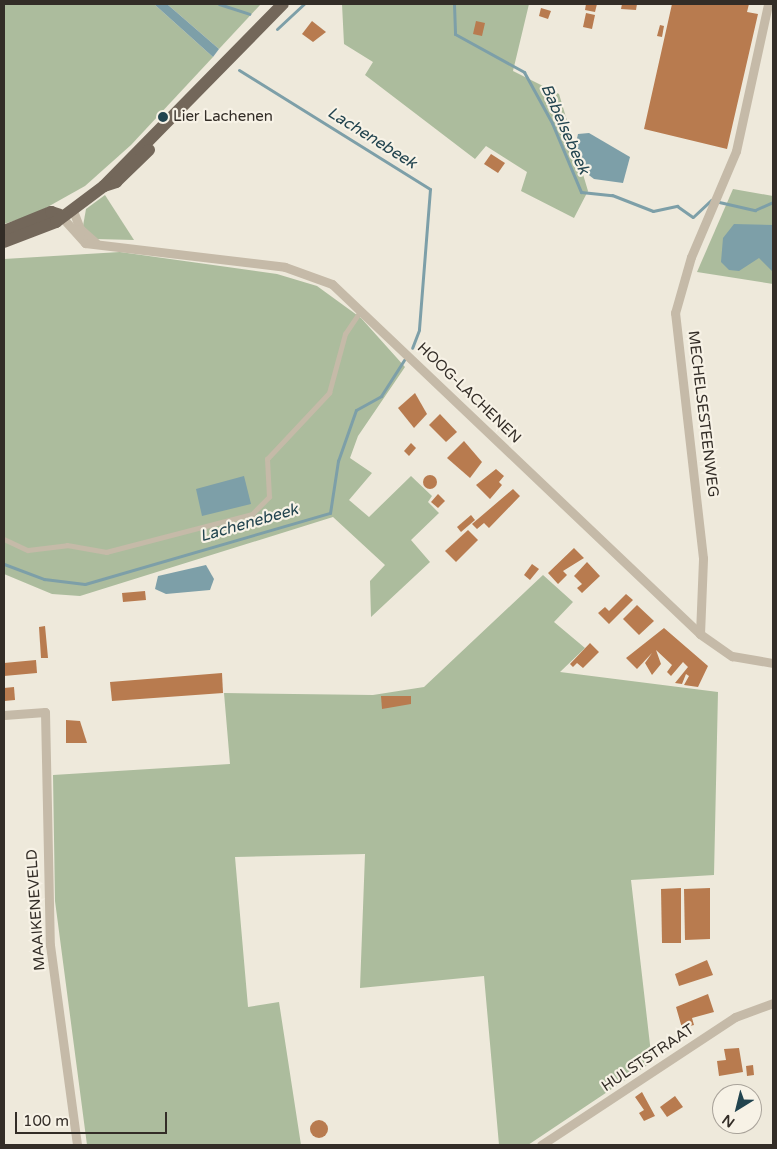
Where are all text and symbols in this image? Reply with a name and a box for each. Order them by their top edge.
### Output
water label: Babelsebeek [537,81,593,177]
water label: Lachenebeek [324,103,420,173]
place label: Lier Lachenen [173,108,273,126]
marker: Lier Lachenen [157,111,169,123]
street label: MECHELSESTEENWEG [684,330,722,498]
street label: HOOG-LACHENEN [413,339,525,447]
water label: Lachenebeek [198,500,300,546]
street label: MAAIKENEVELD [23,849,49,971]
street label: HULSTSTRAAT [598,1020,698,1096]
north arrow [712,1084,762,1134]
scale bar [18,1102,170,1134]
text: N [719,1111,738,1131]
text: 100 m [23,1112,69,1130]

